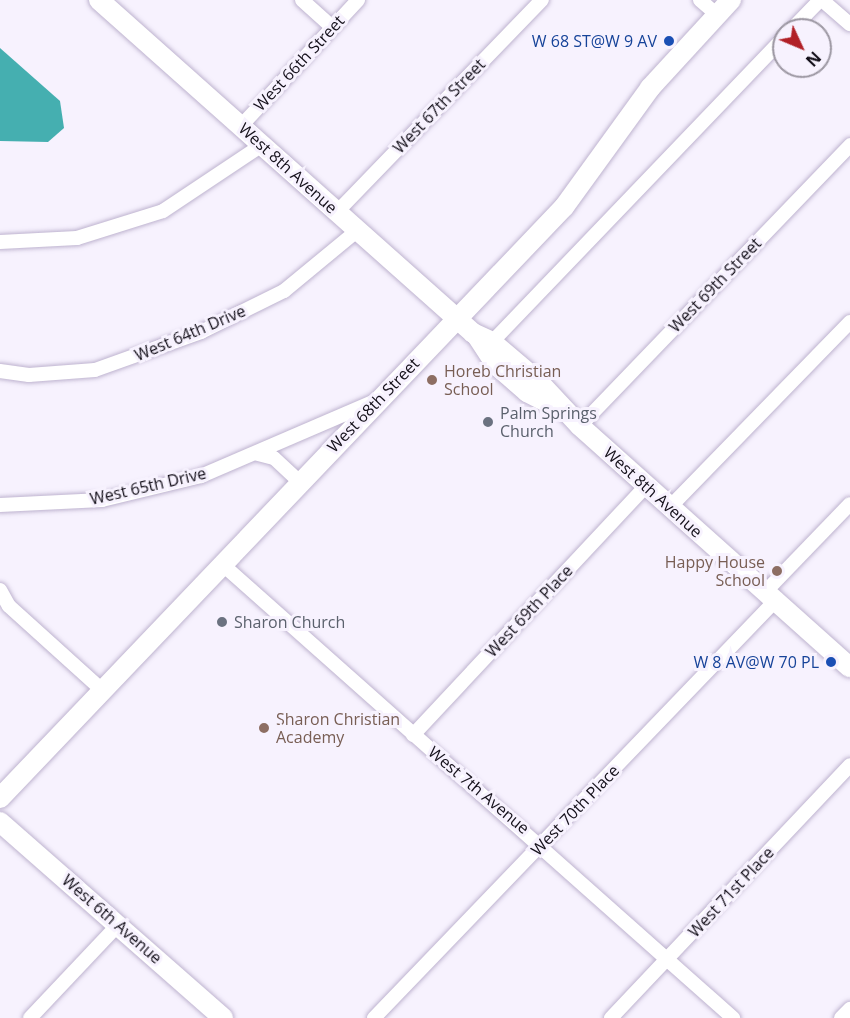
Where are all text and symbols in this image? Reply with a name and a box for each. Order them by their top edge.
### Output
street label: West 66th Street [250,11,348,115]
north arrow [772,18,832,78]
place label: W 68 ST@W 9 AV [532,31,657,51]
marker: W 68 ST@W 9 AV [662,34,676,48]
text: N [801,47,826,71]
street label: West 67th Street [389,55,489,157]
street label: West 8th Avenue [235,119,341,217]
street label: West 69th Street [665,234,765,336]
street label: West 64th Drive [132,301,248,365]
street label: West 68th Street [323,354,423,456]
place label: Horeb Christian School [444,361,561,399]
marker: Horeb Christian School [425,373,439,387]
place label: Palm Springs Church [500,403,597,441]
marker: Palm Springs Church [481,415,495,429]
street label: West 8th Avenue [600,443,706,541]
street label: West 65th Drive [88,463,208,509]
place label: Happy House School [665,552,765,590]
street label: West 69th Place [482,561,576,661]
marker: Happy House School [770,564,784,578]
place label: Sharon Church [234,612,345,632]
marker: Sharon Church [215,615,229,629]
place label: W 8 AV@W 70 PL [693,652,819,672]
marker: W 8 AV@W 70 PL [824,655,838,669]
place label: Sharon Christian Academy [276,709,400,747]
marker: Sharon Christian Academy [257,721,271,735]
street label: West 7th Avenue [425,742,533,838]
street label: West 70th Place [527,761,623,859]
street label: West 71st Place [684,843,778,941]
street label: West 6th Avenue [58,870,166,968]

